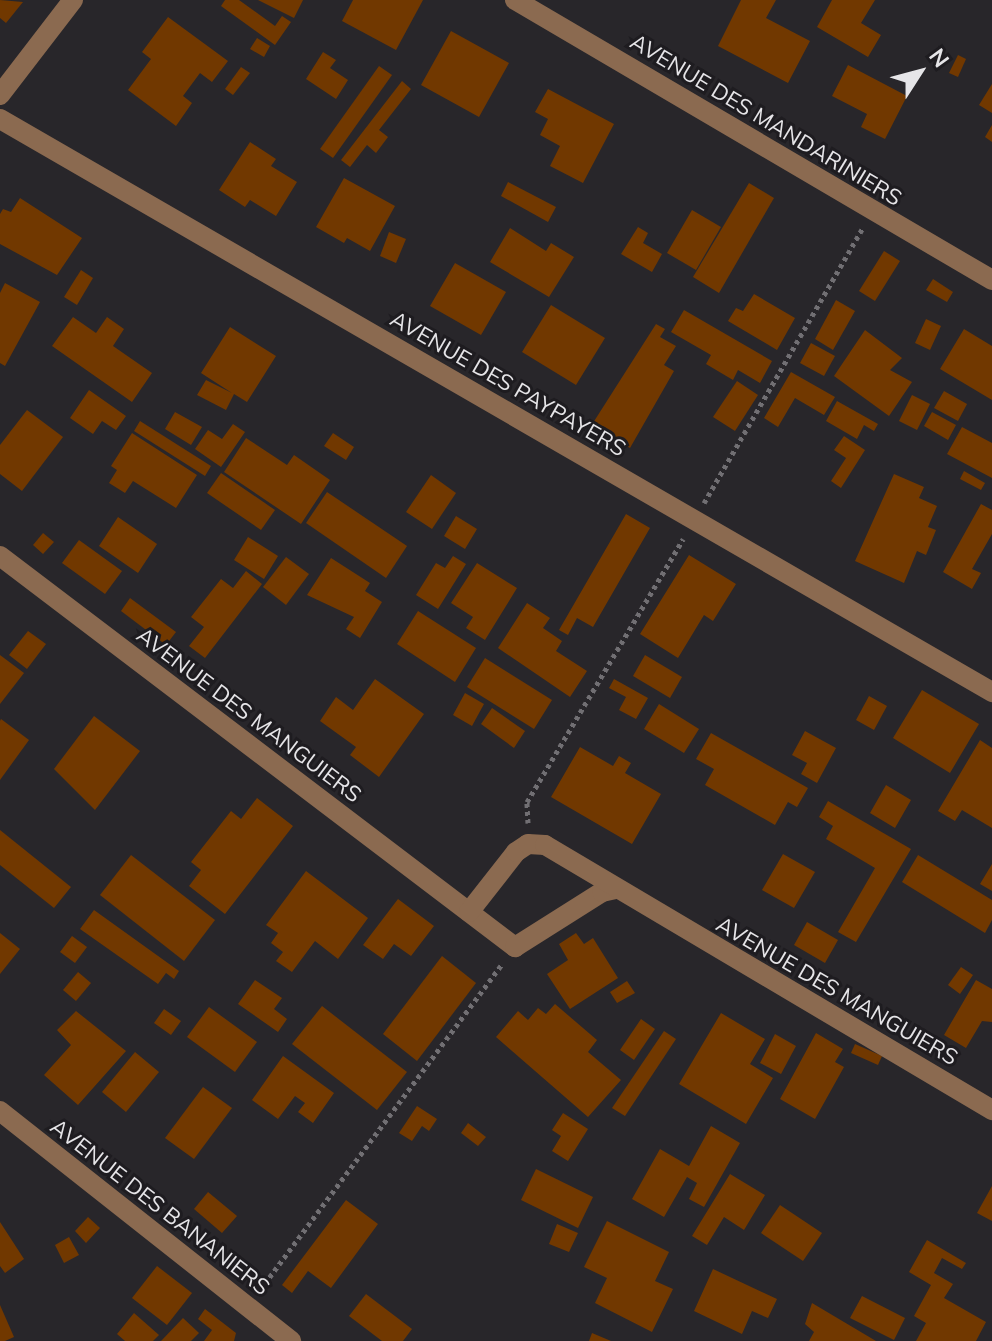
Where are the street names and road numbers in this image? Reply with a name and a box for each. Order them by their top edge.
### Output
street label: AVENUE DES MANDARINIERS [626,28,906,212]
street label: AVENUE DES PAYPAYERS [386,306,630,462]
street label: AVENUE DES MANGUIERS [132,622,366,808]
street label: AVENUE DES MANGUIERS [712,911,962,1071]
street label: AVENUE DES BANANIERS [45,1113,275,1301]

